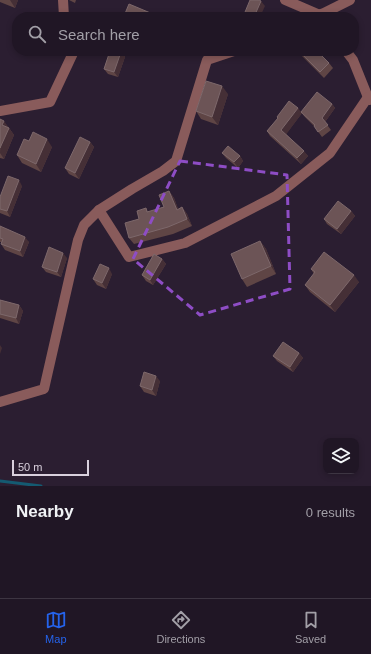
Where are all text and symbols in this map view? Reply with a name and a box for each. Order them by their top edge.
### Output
search box [12,12,359,56]
icon: search [26,23,48,45]
text: Search here [58,26,140,43]
map controls [323,438,359,474]
button: layers [323,438,359,474]
scale bar [12,458,89,477]
text: 50 m [18,461,42,473]
text: Nearby [16,502,74,521]
text: 0 results [306,505,355,520]
tab: Map [45,609,67,645]
tab: Directions [156,609,205,645]
tab: Saved [295,609,326,645]

